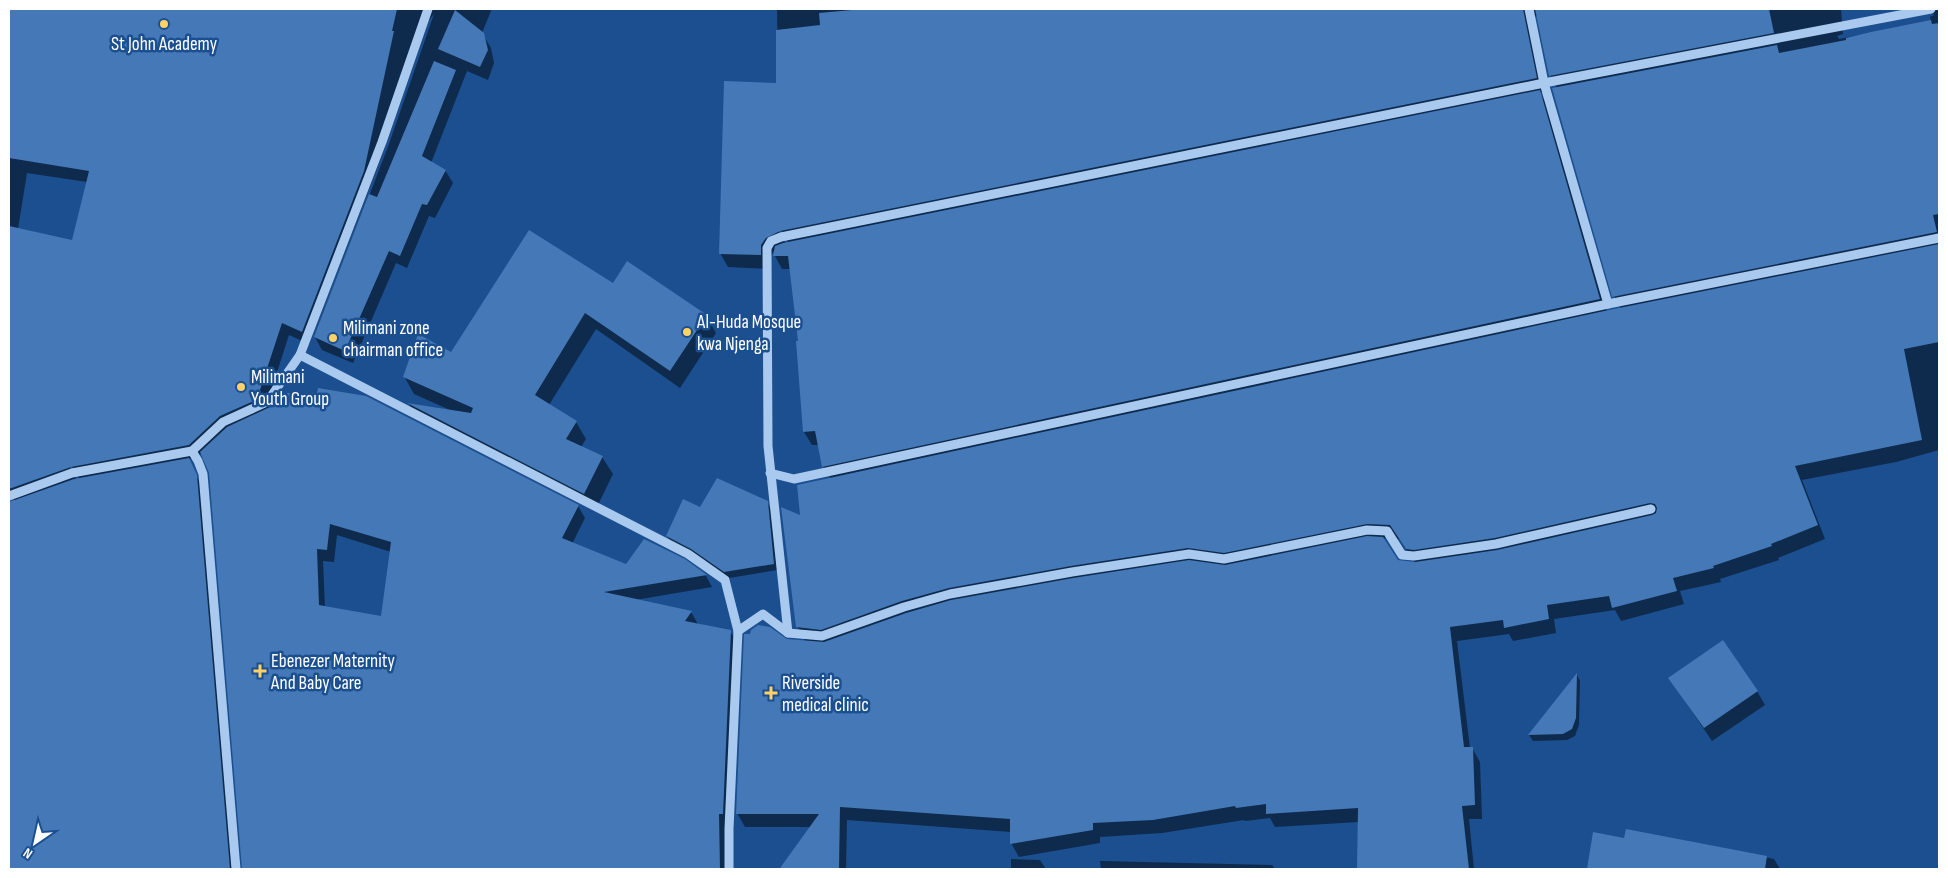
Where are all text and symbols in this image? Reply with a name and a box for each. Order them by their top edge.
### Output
marker: St John Academy [158,18,170,30]
place label: St John Academy [111,33,218,56]
place label: Al-Huda Mosque kwa Njenga [696,311,801,356]
place label: Milimani zone chairman office [343,317,443,362]
marker: Al-Huda Mosque kwa Njenga [681,326,693,338]
marker: Milimani zone chairman office [327,332,339,344]
place label: Milimani Youth Group [251,366,329,411]
marker: Milimani Youth Group [235,381,247,393]
place label: Ebenezer Maternity And Baby Care [270,650,396,695]
marker: Ebenezer Maternity And Baby Care [253,664,267,678]
place label: Riverside medical clinic [782,672,869,717]
marker: Riverside medical clinic [764,686,778,700]
north arrow [10,818,60,868]
text: N [20,844,36,863]

